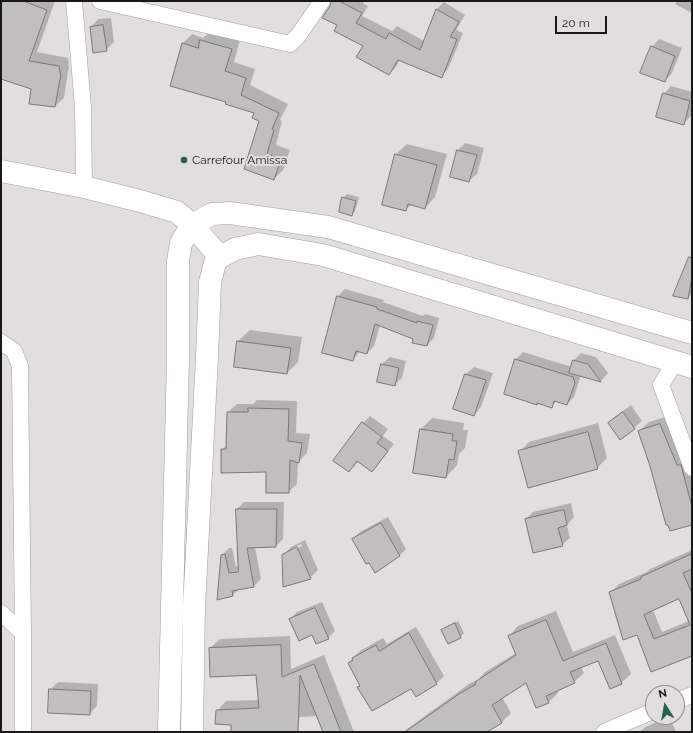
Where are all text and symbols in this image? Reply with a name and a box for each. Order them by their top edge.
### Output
scale bar [557,8,609,34]
text: 20 m [562,16,590,30]
place label: Carrefour Amissa [192,153,287,167]
marker: Carrefour Amissa [179,155,189,165]
north arrow [645,685,685,725]
text: N [657,687,668,701]

